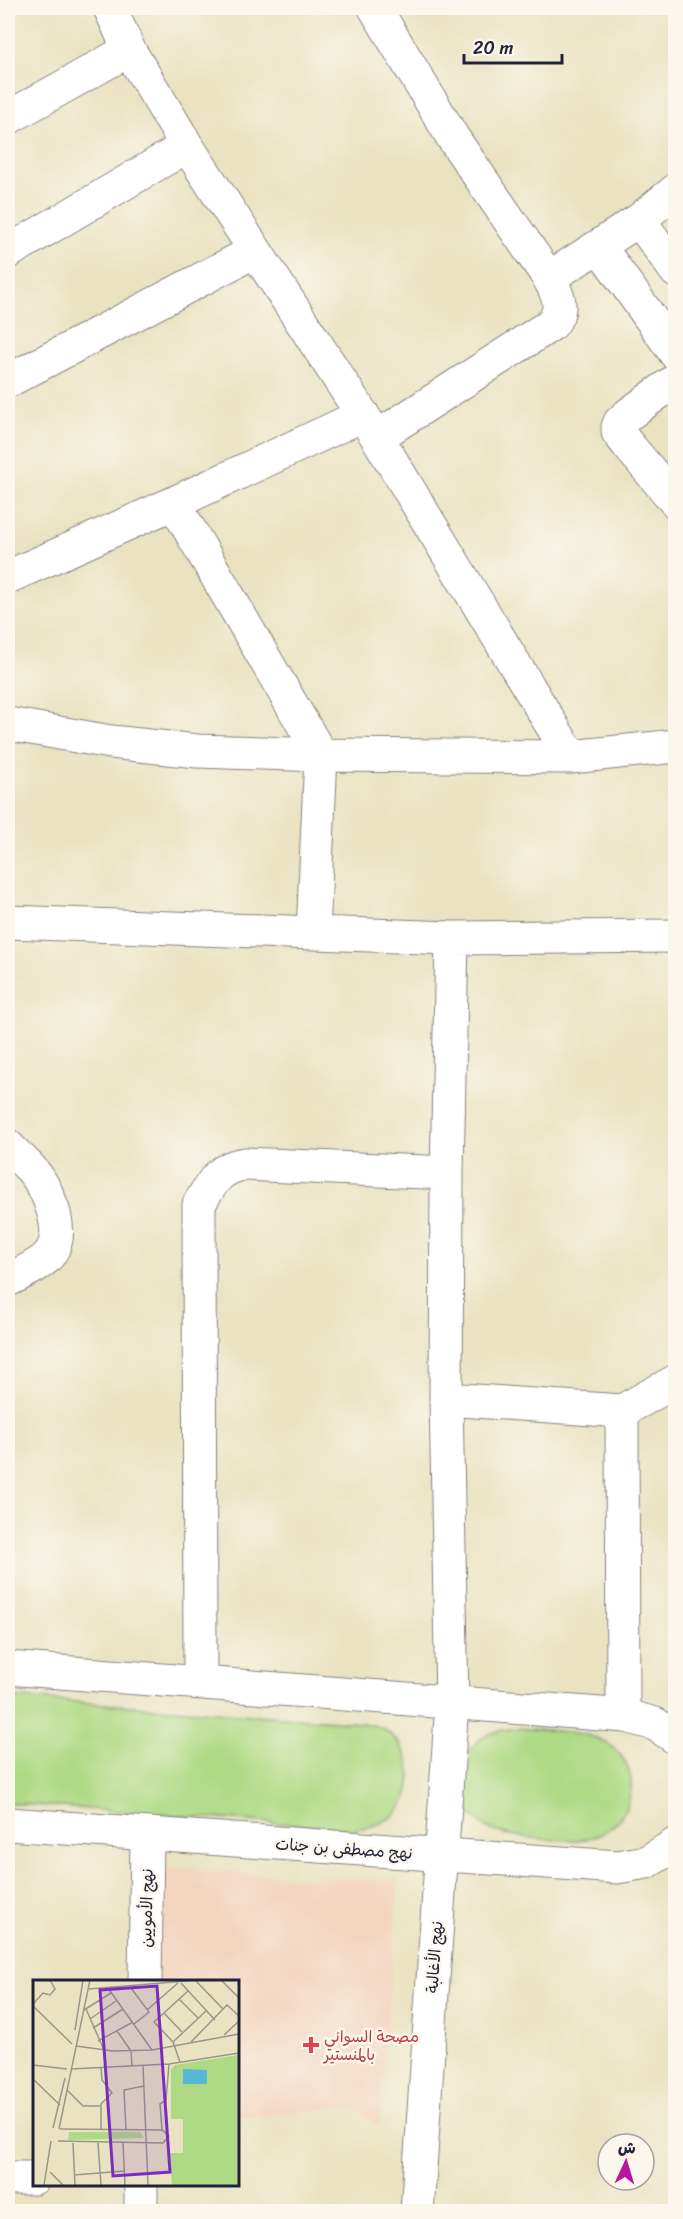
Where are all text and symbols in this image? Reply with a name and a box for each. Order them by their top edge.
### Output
scale bar [464,27,562,65]
text: 20 m [473,32,513,64]
street label: نهج مصطفى بن جنات [274,1829,414,1868]
street label: نهج الأمويين [131,1868,162,1948]
street label: نهج الأغالبة [418,1920,451,1994]
inset map [33,1980,238,2186]
place label: مصحة السواني بالمنستير [322,2022,419,2069]
marker: مصحة السواني بالمنستير [302,2036,320,2054]
north arrow [596,2132,656,2192]
text: ش [617,2132,637,2163]

